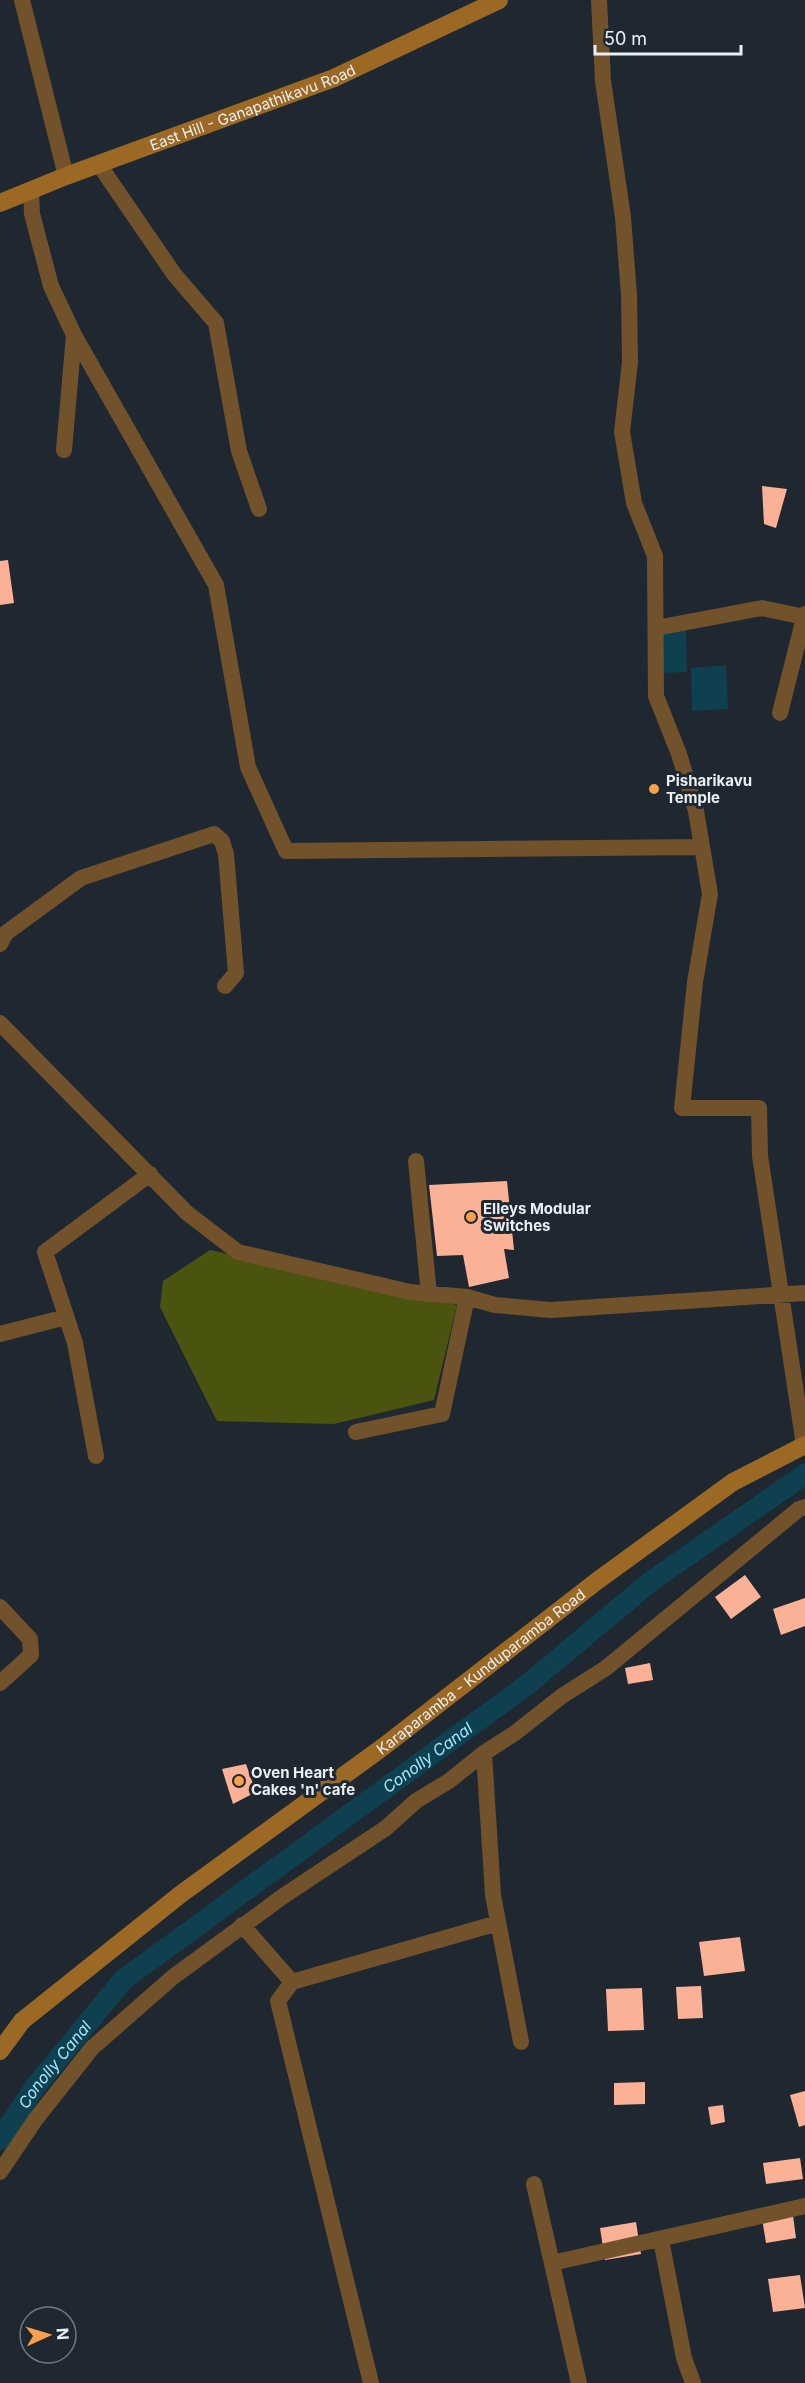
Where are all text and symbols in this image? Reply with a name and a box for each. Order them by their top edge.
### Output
scale bar [595,18,740,56]
text: 50 m [604,28,647,49]
street label: East Hill - Ganapathikavu Road [147,60,358,154]
place label: Pisharikavu Temple [666,771,752,807]
marker: Pisharikavu Temple [647,782,661,796]
place label: Elleys Modular Switches [483,1199,591,1235]
marker: Elleys Modular Switches [464,1210,478,1224]
street label: Karaparamba - Kunduparamba Road [372,1584,589,1758]
water label: Conolly Canal [378,1718,476,1797]
place label: Oven Heart Cakes 'n' cafe [251,1763,355,1799]
marker: Oven Heart Cakes 'n' cafe [232,1774,246,1788]
water label: Conolly Canal [14,2017,95,2112]
north arrow [18,2305,78,2365]
text: N [53,2327,73,2341]

